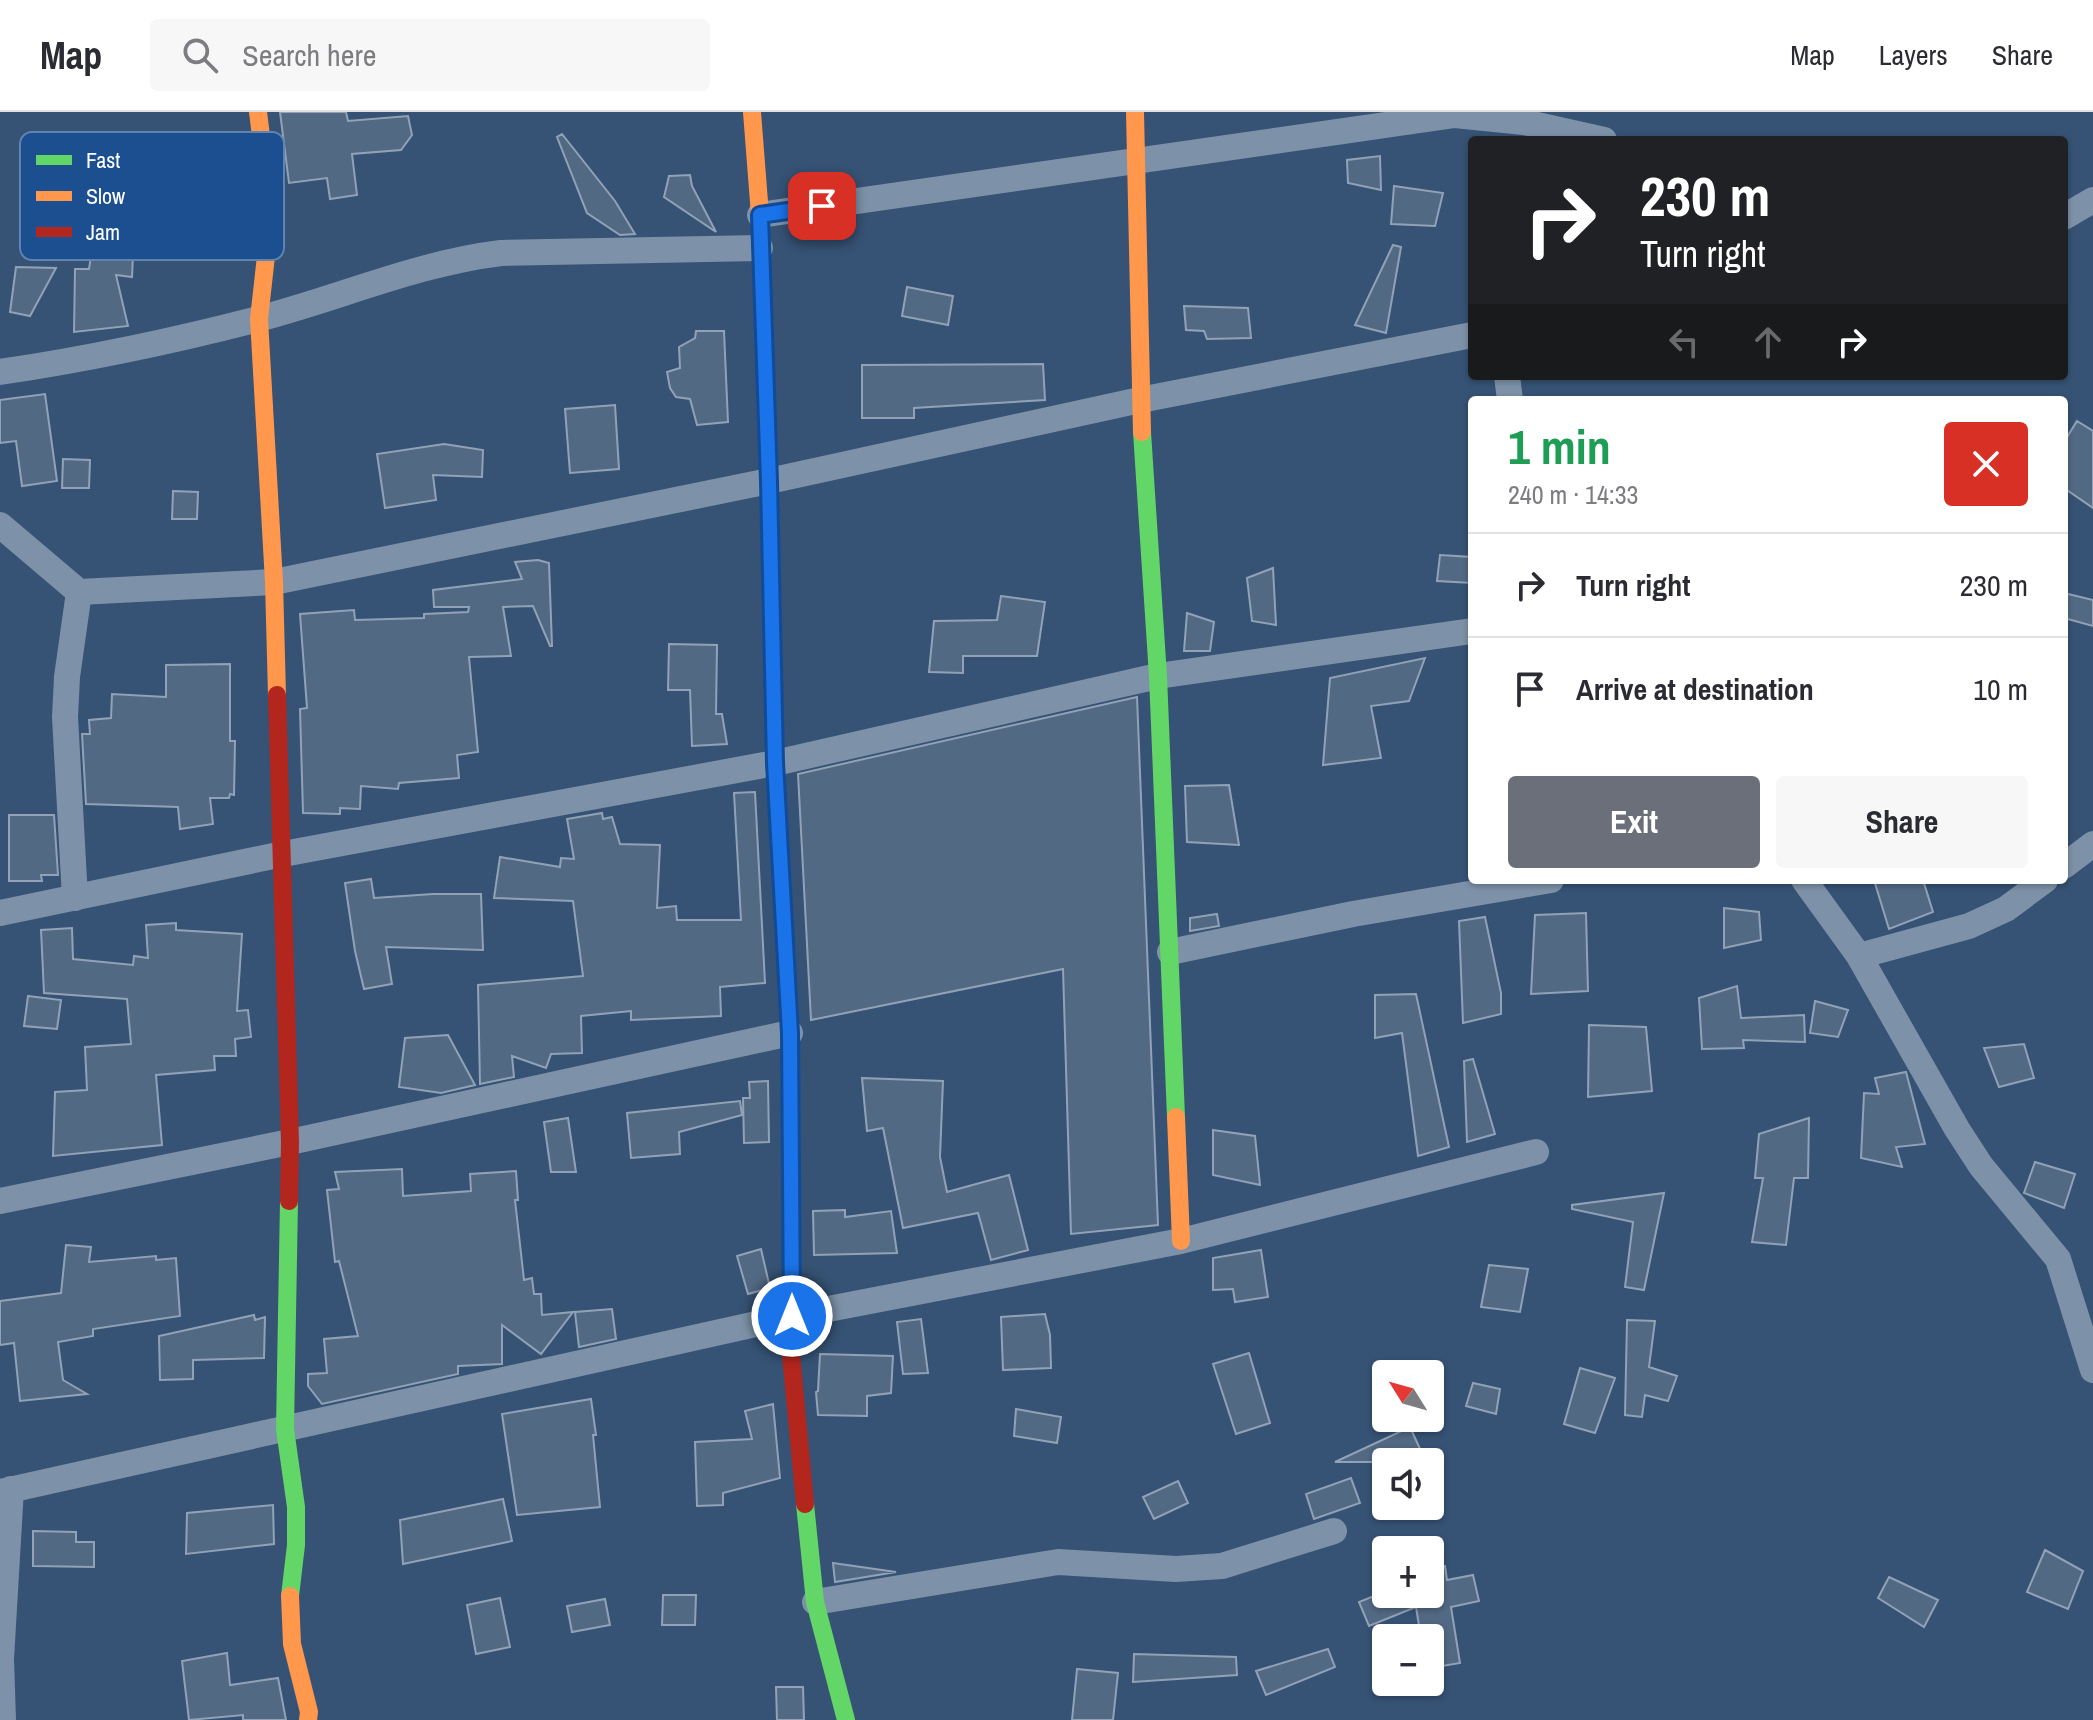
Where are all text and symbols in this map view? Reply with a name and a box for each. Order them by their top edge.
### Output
search box [150,19,710,91]
text: Map [40,30,102,81]
icon: search [178,33,222,77]
text: Search here [242,35,376,75]
text: Map [1790,36,1835,74]
text: Layers [1879,36,1948,74]
text: Share [1992,36,2053,74]
legend [20,132,284,260]
text: Fast [86,145,120,175]
text: 230 m [1640,158,1770,233]
icon: right [1508,168,1612,272]
pin [788,172,856,240]
text: Slow [86,181,125,211]
icon: arrive [800,184,844,228]
text: Jam [86,217,120,247]
text: Turn right [1640,230,1765,278]
icon: left [1662,320,1706,364]
icon: ahead [1746,320,1790,364]
icon: right [1830,320,1874,364]
text: 1 min [1508,414,1611,479]
button: close [1944,422,2028,506]
text: 240 m · 14:33 [1508,477,1638,512]
icon: right [1508,563,1552,607]
text: Turn right [1576,565,1690,605]
text: 230 m [1960,565,2028,605]
icon: arrive [1508,667,1552,711]
text: Arrive at destination [1576,669,1814,709]
text: 10 m [1973,669,2028,709]
button: Exit [1508,776,1760,868]
button: Share [1776,776,2028,868]
position arrow [750,1274,834,1358]
north arrow [1372,1360,1444,1432]
map controls [1372,1360,1444,1696]
button: sound [1372,1448,1444,1520]
button: + [1372,1536,1444,1608]
button: − [1372,1624,1444,1696]

